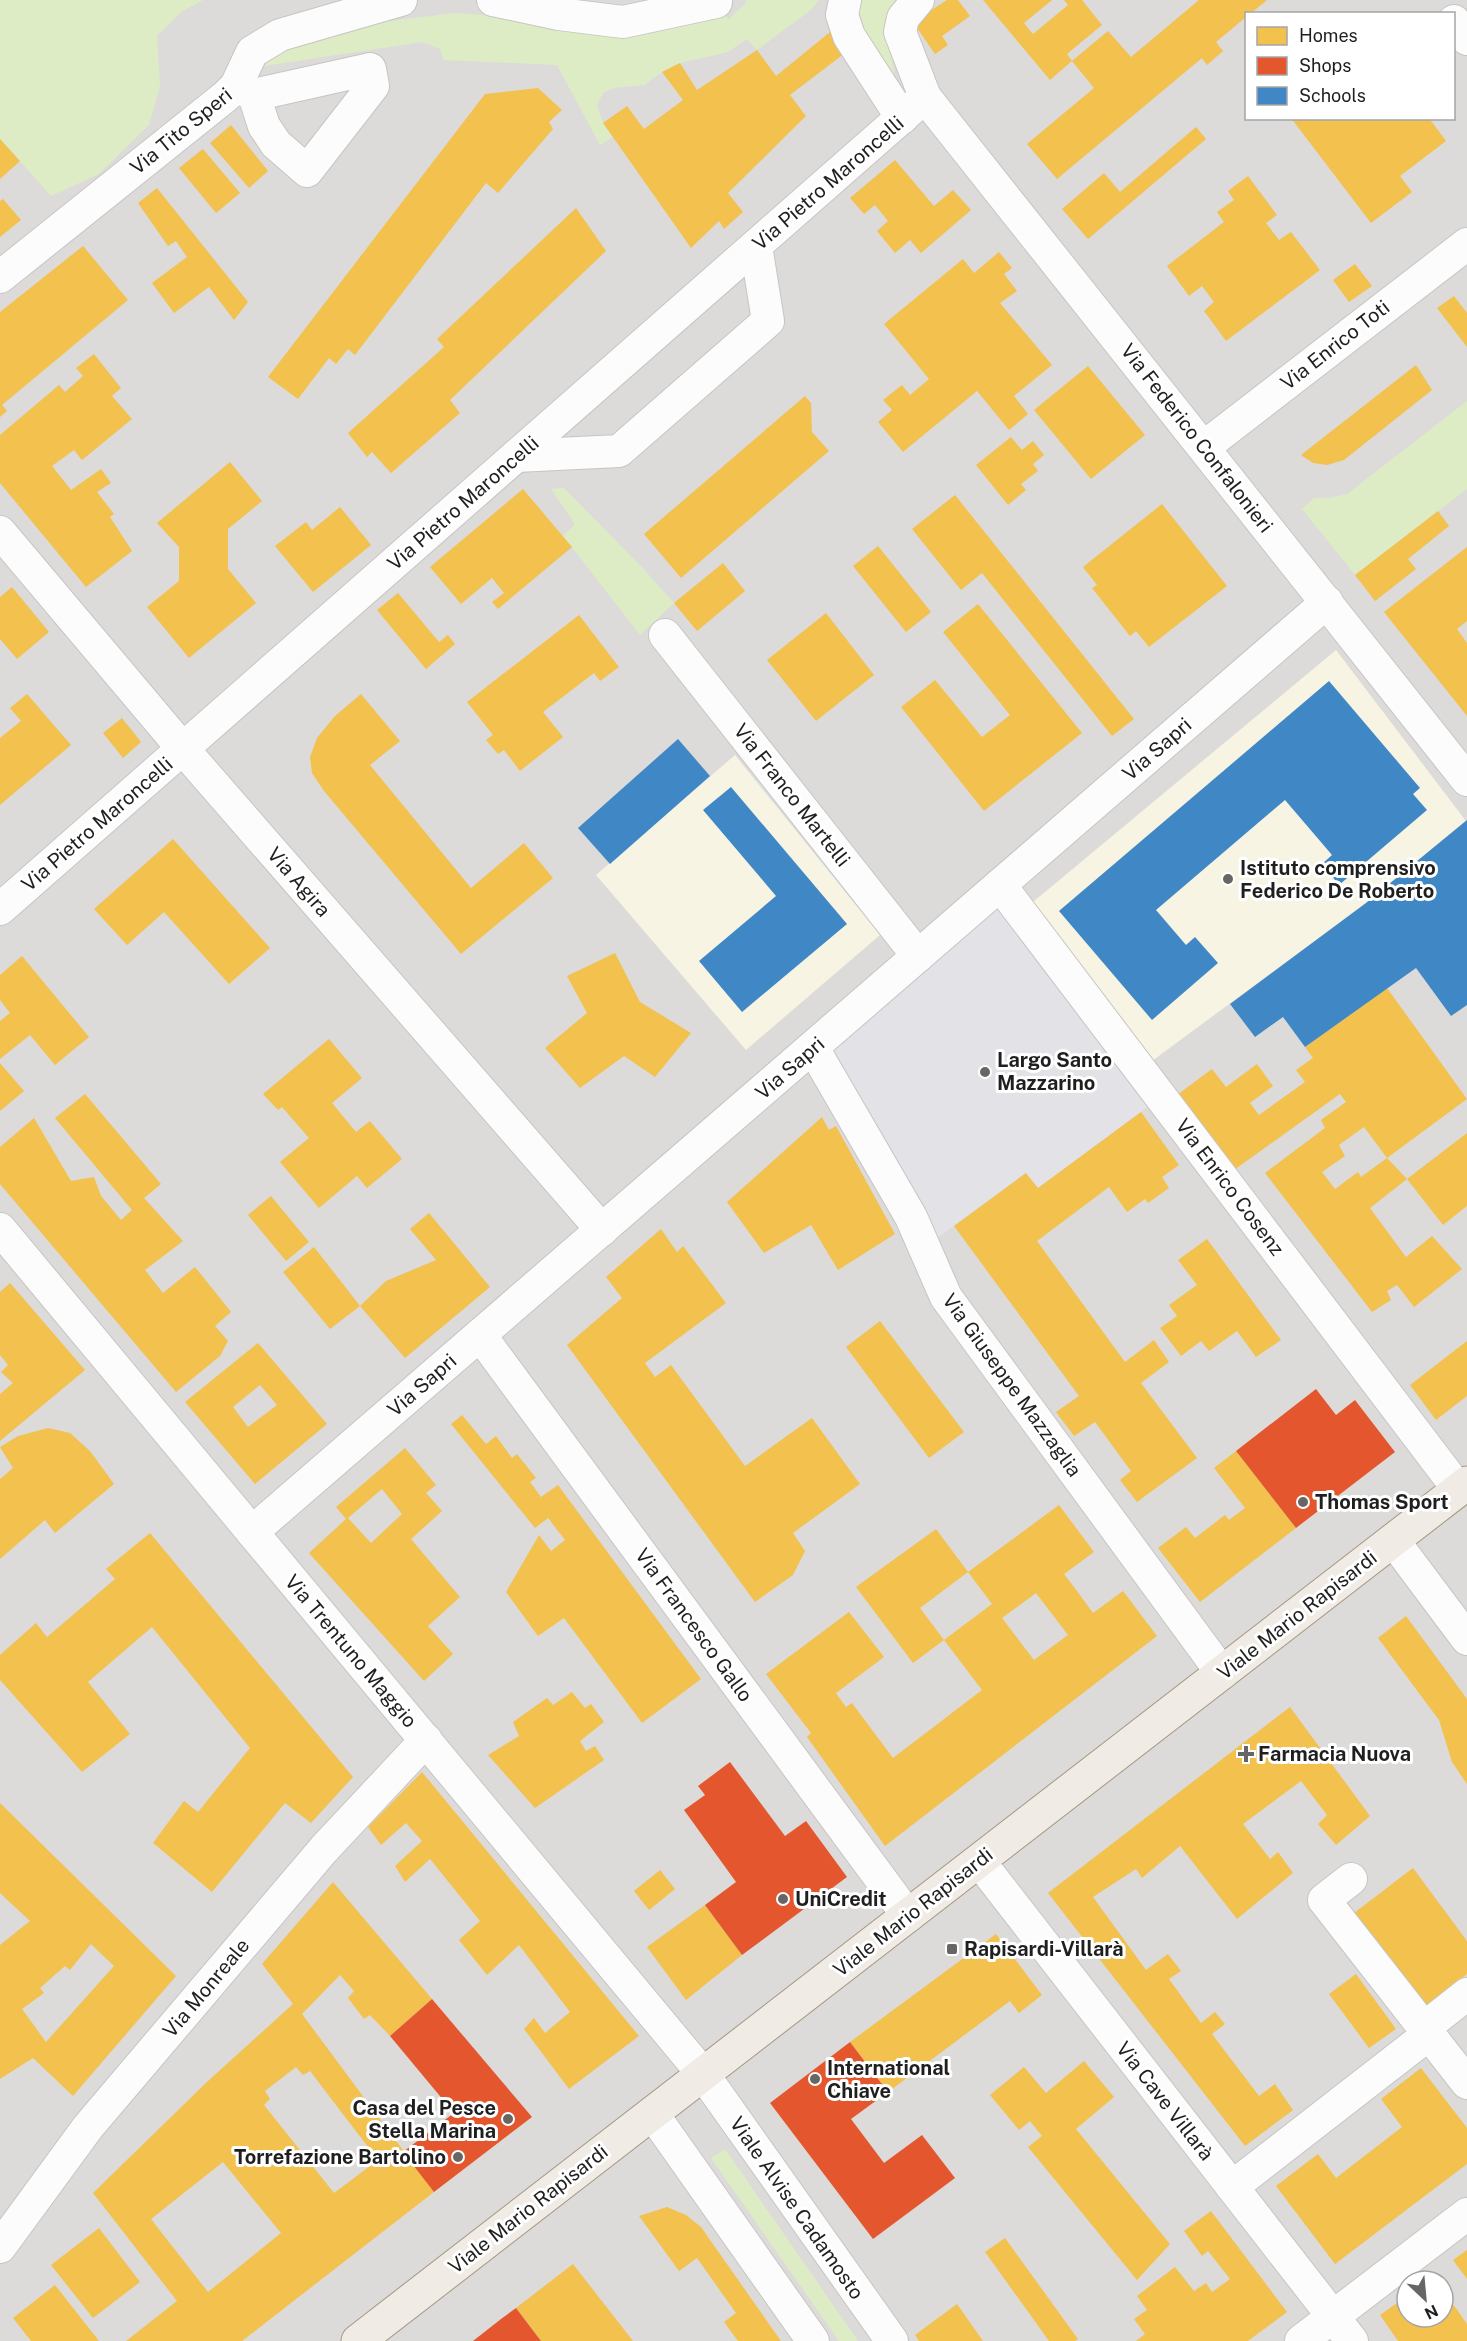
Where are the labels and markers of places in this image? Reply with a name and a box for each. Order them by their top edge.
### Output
place label: Istituto comprensivo Federico De Roberto [1240,856,1436,903]
marker: Istituto comprensivo Federico De Roberto [1221,872,1235,886]
place label: Largo Santo Mazzarino [997,1048,1112,1095]
marker: Largo Santo Mazzarino [978,1065,992,1079]
place label: Thomas Sport [1315,1490,1449,1514]
marker: Thomas Sport [1296,1495,1310,1509]
place label: Farmacia Nuova [1258,1742,1411,1766]
marker: Farmacia Nuova [1239,1747,1253,1761]
place label: UniCredit [795,1887,887,1911]
marker: UniCredit [776,1892,790,1906]
place label: Rapisardi-Villarà [964,1937,1124,1961]
marker: Rapisardi-Villarà [945,1942,959,1956]
place label: International Chiave [827,2056,950,2103]
marker: International Chiave [808,2072,822,2086]
place label: Casa del Pesce Stella Marina [352,2096,496,2143]
marker: Casa del Pesce Stella Marina [501,2112,515,2126]
place label: Torrefazione Bartolino [234,2145,446,2169]
marker: Torrefazione Bartolino [451,2150,465,2164]

